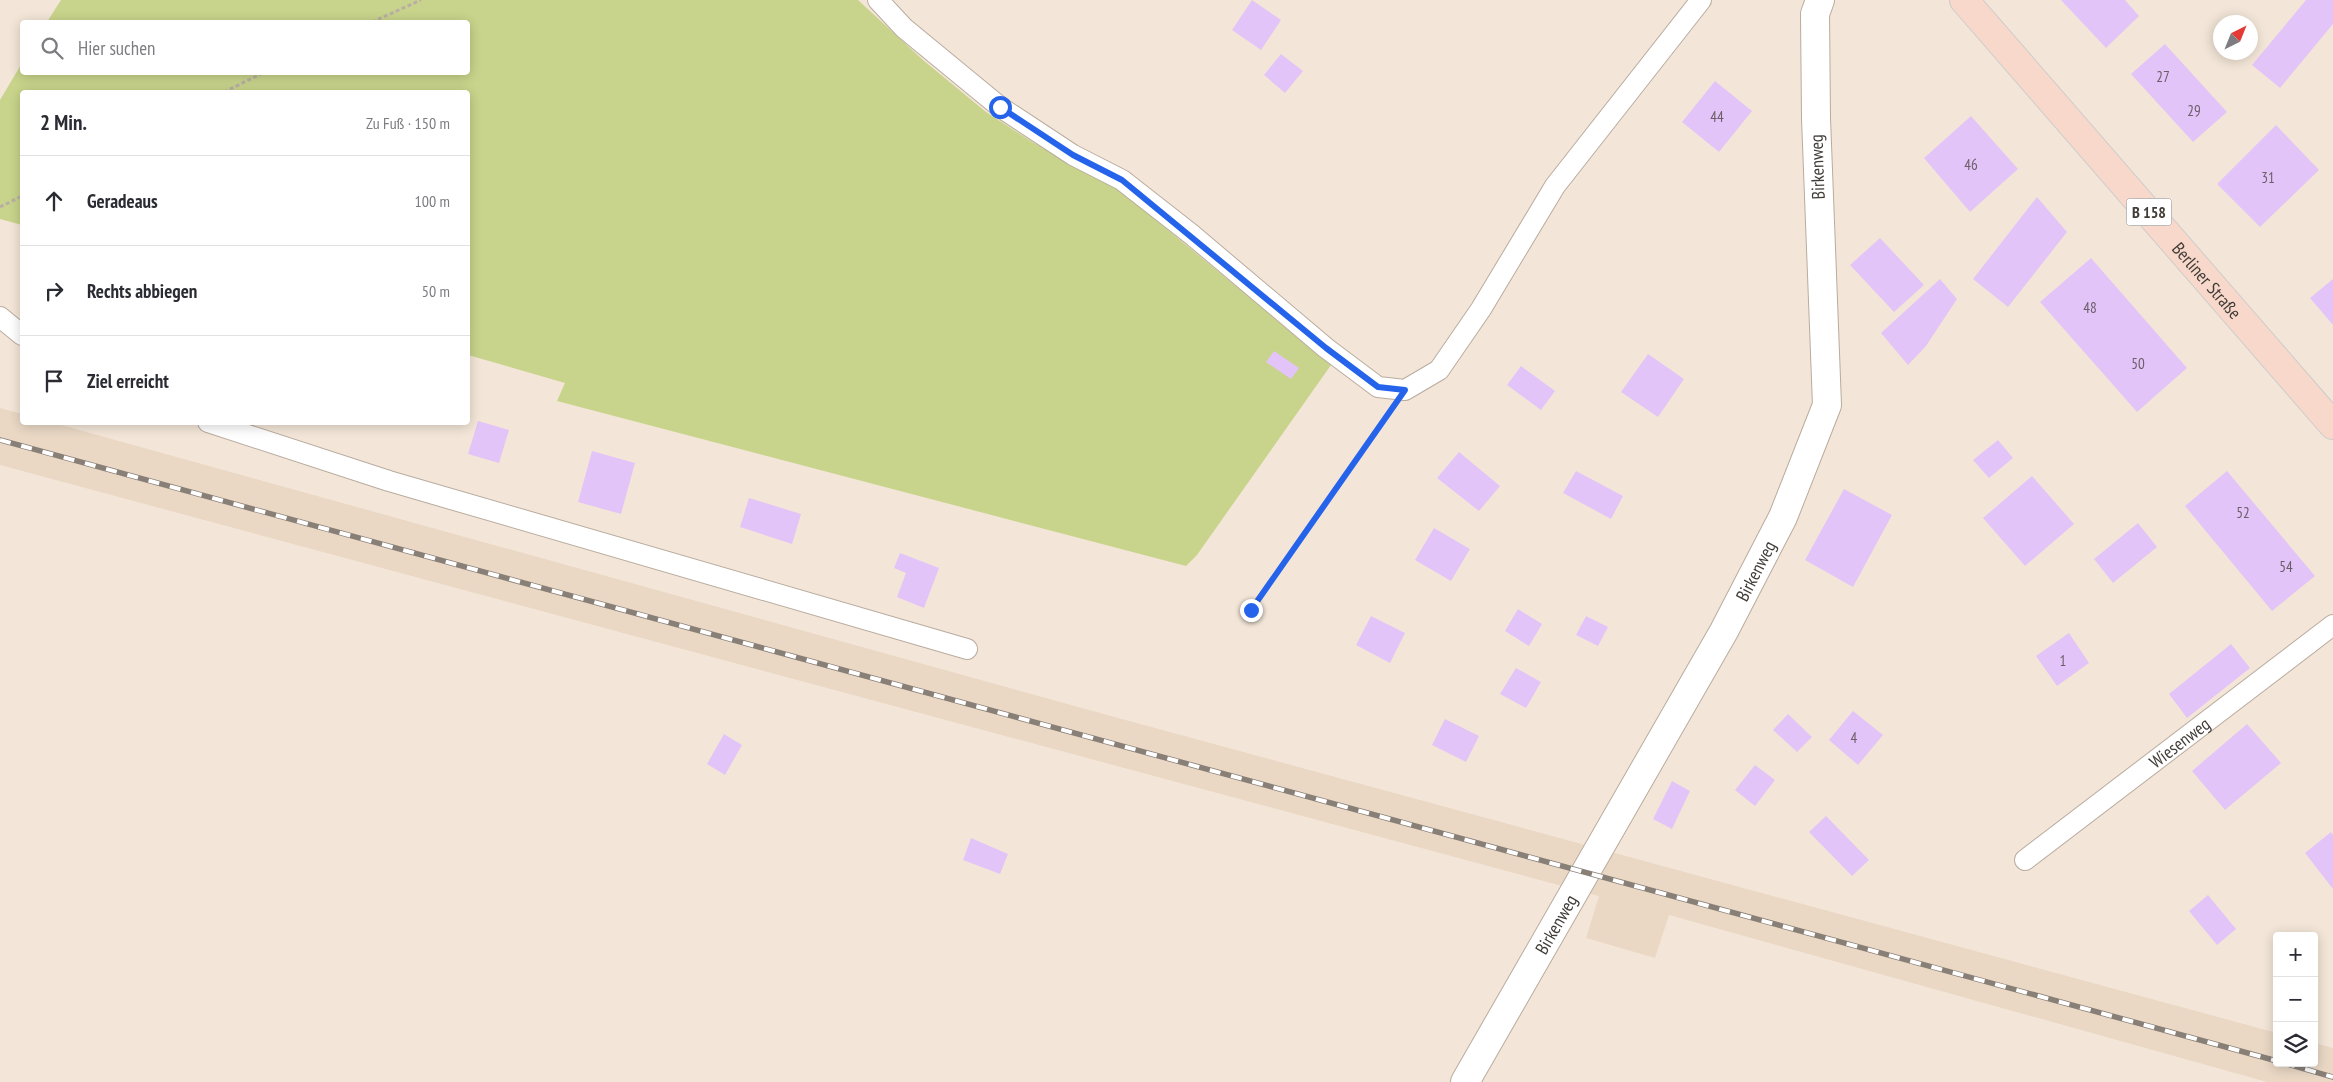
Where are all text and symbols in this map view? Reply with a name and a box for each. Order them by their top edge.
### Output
north arrow [2213,15,2258,60]
search box [20,20,470,75]
icon: search [38,34,66,62]
text: Hier suchen [78,36,155,60]
house number: 27 [2156,67,2170,86]
route start [989,96,1012,119]
house number: 29 [2187,101,2201,120]
house number: 44 [1710,107,1724,126]
text: 2 Min. [40,109,87,136]
text: Zu Fuß · 150 m [366,113,450,133]
street label: Birkenweg [1804,134,1830,200]
house number: 46 [1964,155,1978,174]
house number: 31 [2261,168,2275,187]
icon: ahead [40,187,68,215]
text: Geradeaus [87,189,158,213]
text: 100 m [415,191,450,211]
road number: B 158 [2126,198,2172,226]
street label: Berliner Straße [2168,237,2247,323]
icon: right [40,277,68,305]
text: Rechts abbiegen [87,279,197,303]
text: 50 m [422,281,450,301]
house number: 48 [2083,298,2097,317]
house number: 50 [2131,354,2145,373]
icon: arrive [40,367,68,395]
text: Ziel erreicht [87,369,169,393]
house number: 52 [2236,503,2250,522]
street label: Birkenweg [1730,537,1780,605]
house number: 54 [2279,557,2293,576]
route end [1240,599,1263,622]
house number: 1 [2060,651,2066,670]
street label: Wiesenweg [2144,712,2214,773]
house number: 4 [1851,728,1858,747]
street label: Birkenweg [1529,890,1582,958]
map controls [2273,932,2318,1067]
button: + [2273,932,2318,977]
button: − [2273,977,2318,1022]
button: layers [2273,1022,2318,1067]

